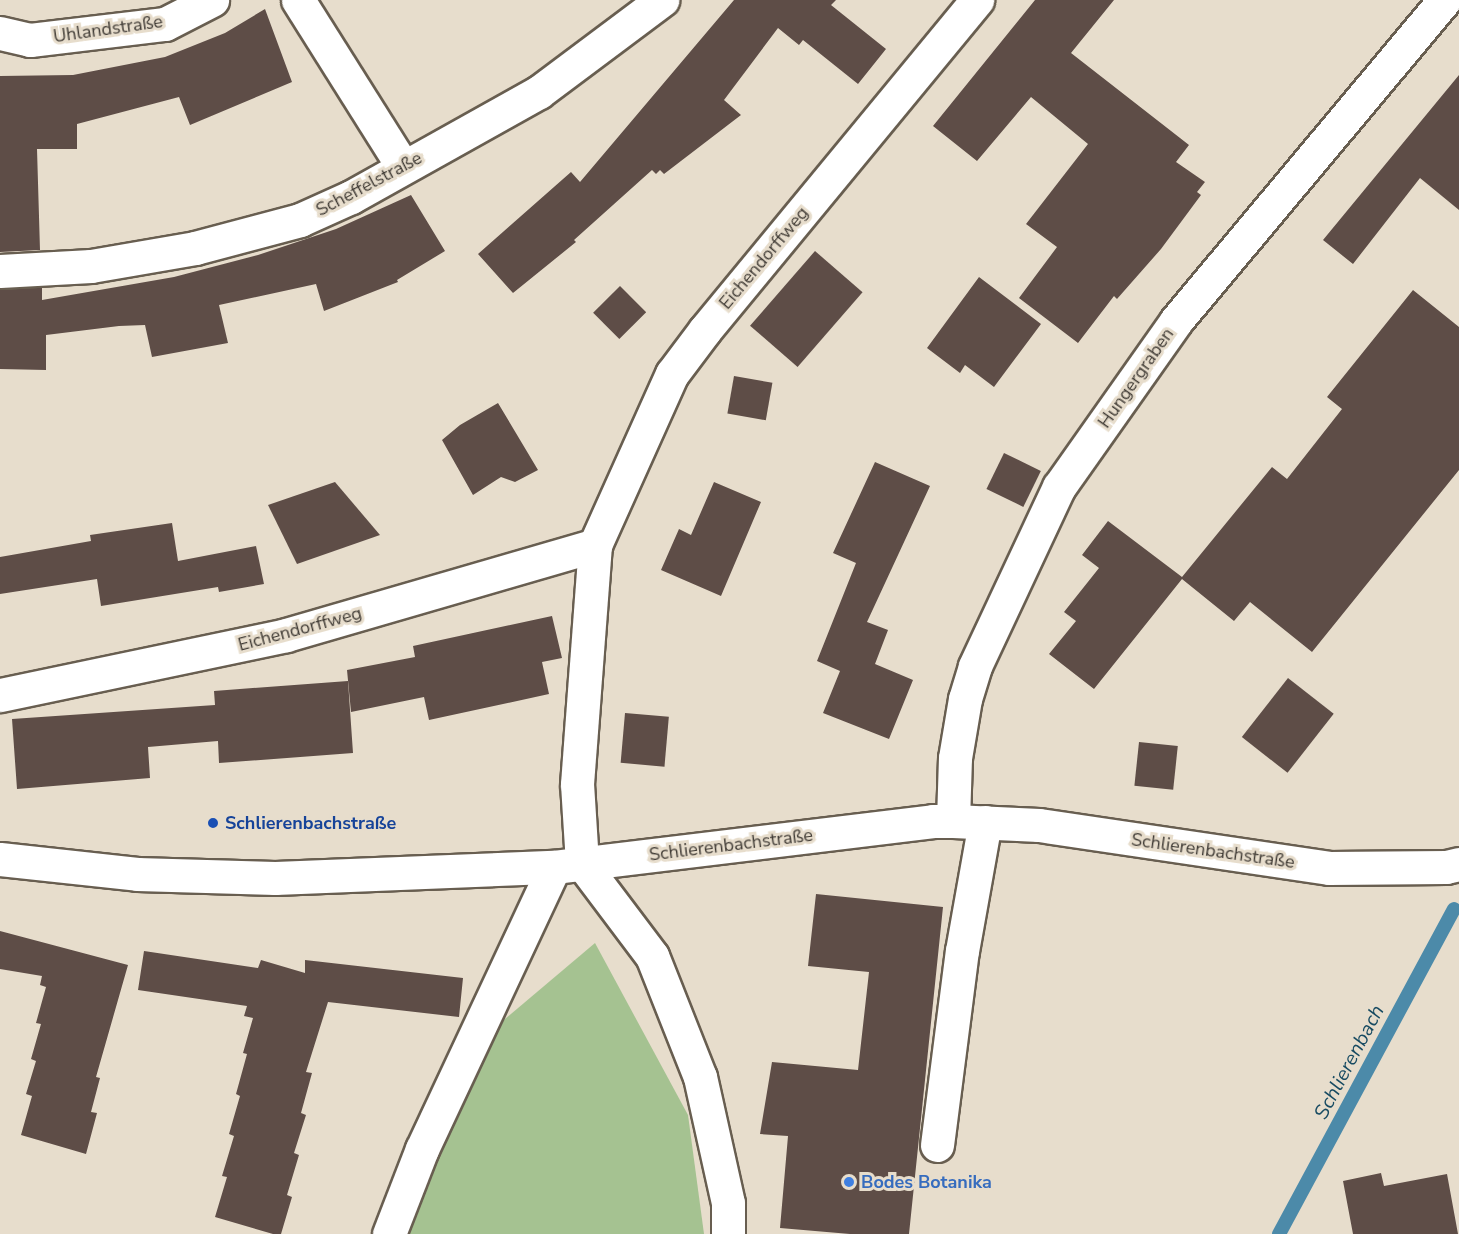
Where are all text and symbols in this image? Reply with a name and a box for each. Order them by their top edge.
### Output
street label: Uhlandstraße [52,11,164,47]
street label: Scheffelstraße [312,147,426,221]
street label: Eichendorffweg [715,202,813,314]
street label: Hungergraben [1094,324,1178,432]
street label: Eichendorffweg [236,602,364,656]
place label: Schlierenbachstraße [225,812,396,834]
marker: Schlierenbachstraße [206,816,220,830]
street label: Schlierenbachstraße [648,824,814,866]
street label: Schlierenbachstraße [1130,829,1296,873]
water label: Schlierenbach [1309,1001,1389,1123]
place label: Bodes Botanika [861,1171,992,1193]
marker: Bodes Botanika [842,1175,856,1189]

